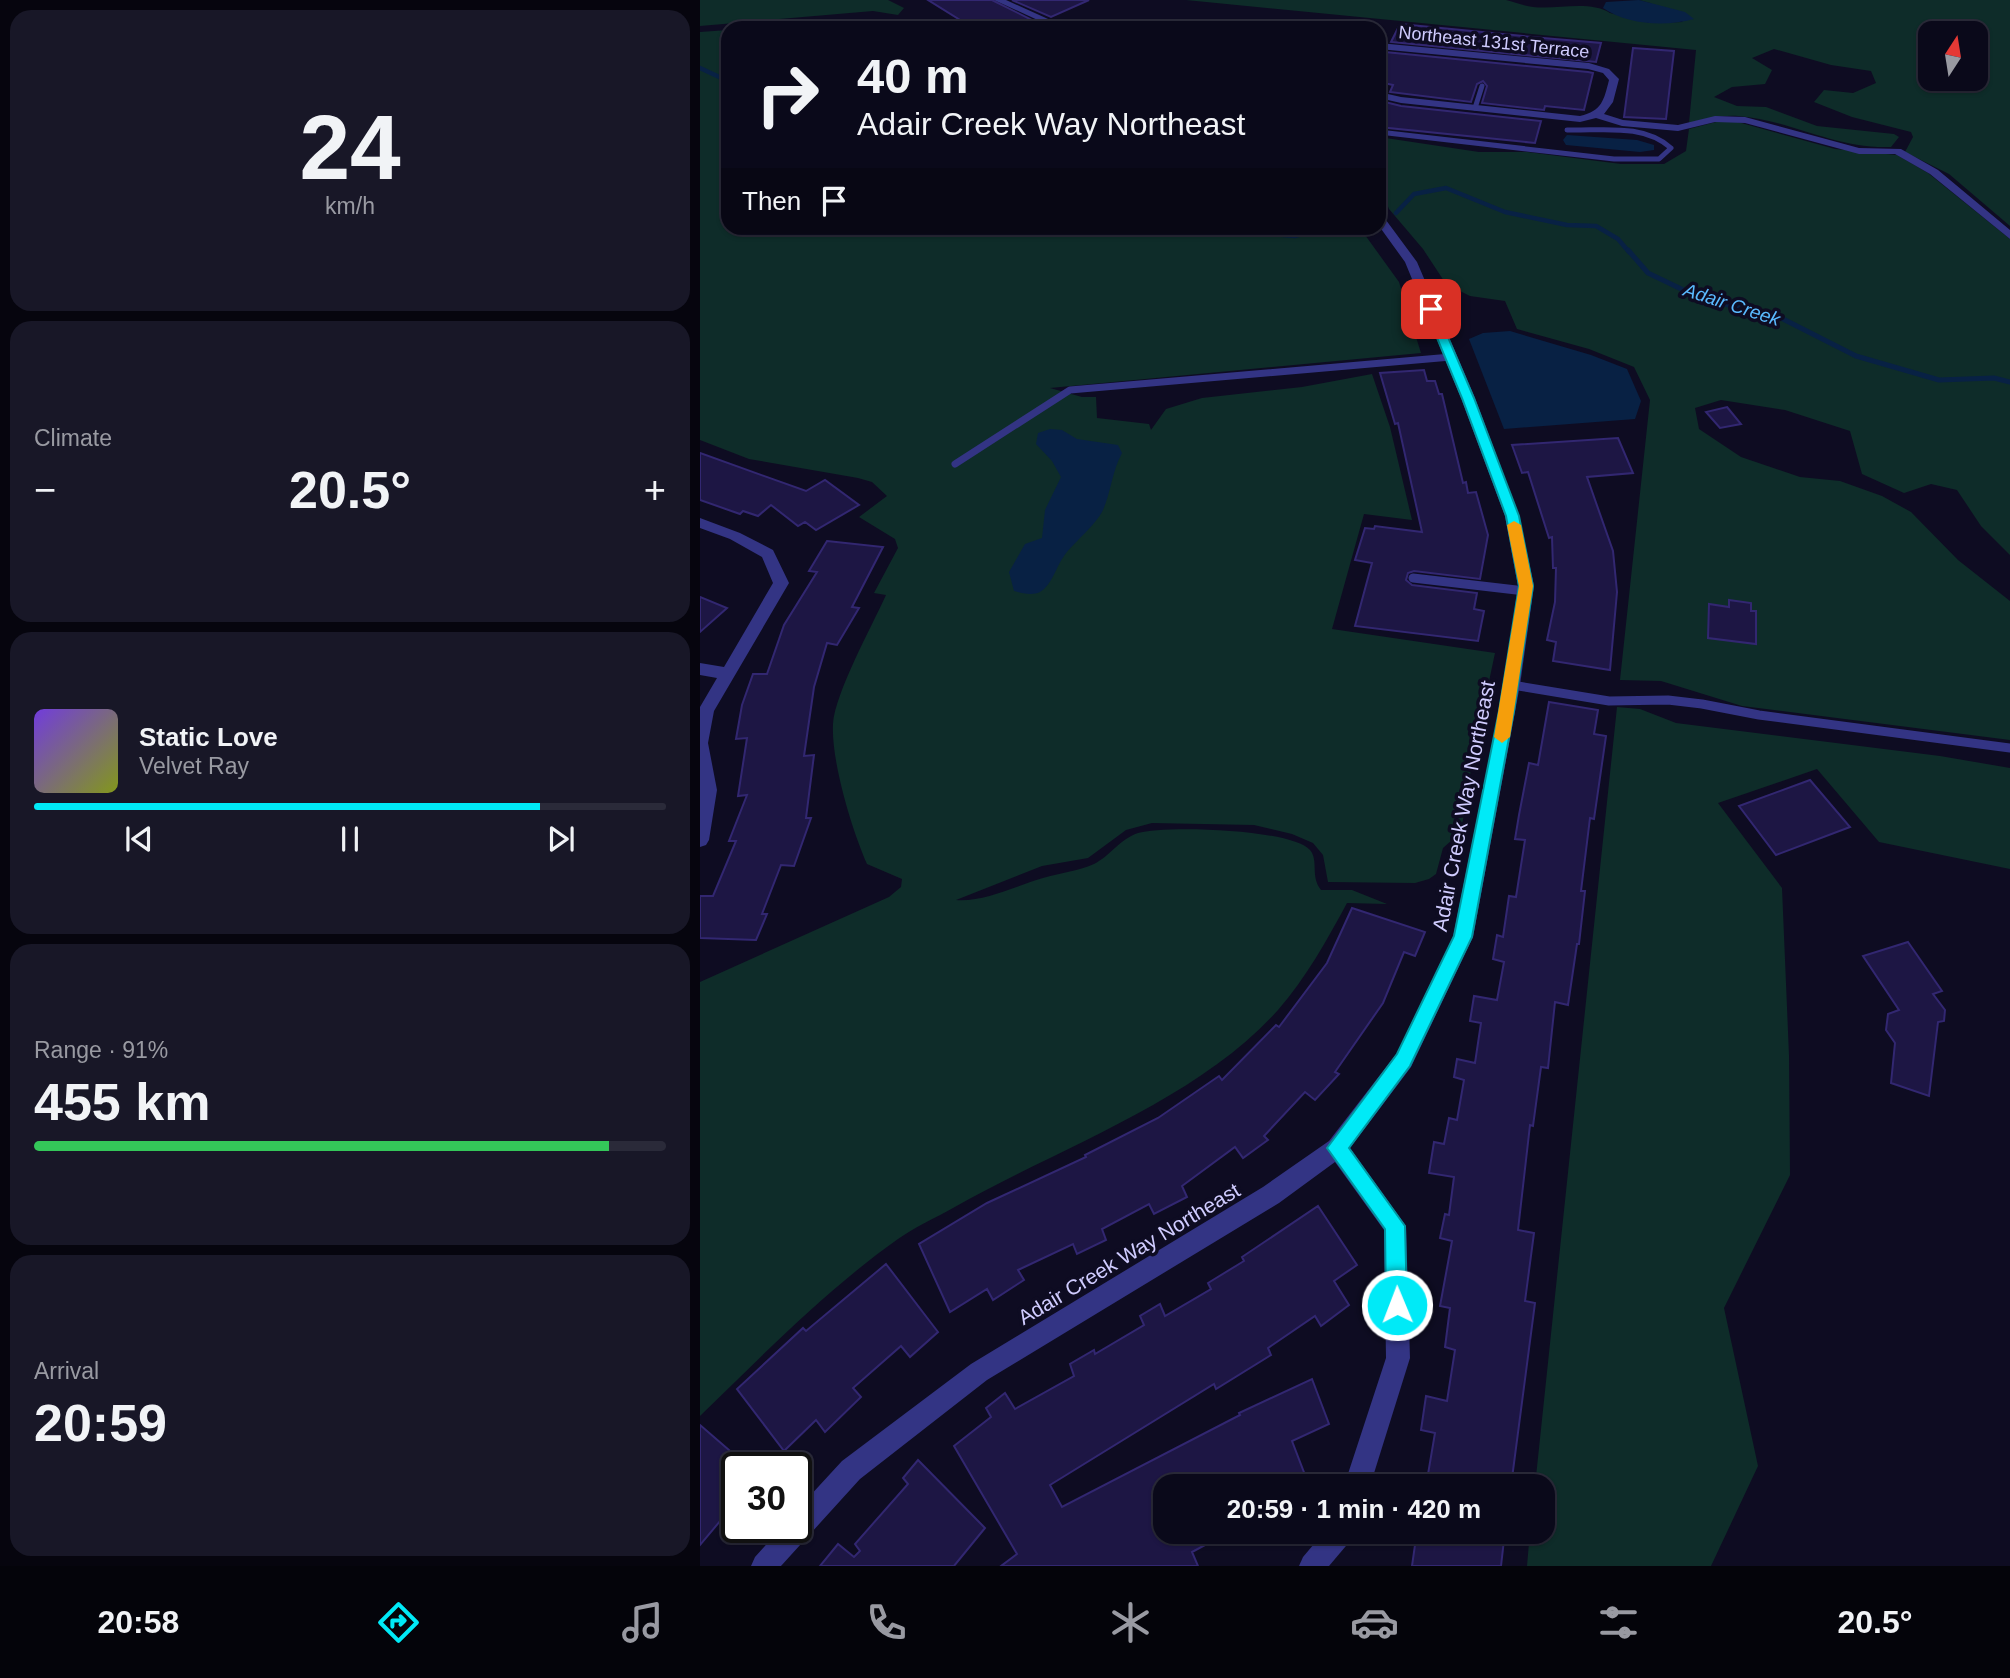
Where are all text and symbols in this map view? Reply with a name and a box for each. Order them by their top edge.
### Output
north arrow [1918,21,1988,91]
map controls [1918,21,1988,91]
street label: Northeast 131st Terrace [1398,22,1590,62]
icon: right [742,49,833,140]
text: 40 m [857,49,969,103]
text: 24 [299,97,401,198]
text: Adair Creek Way Northeast [857,106,1245,142]
icon: arrive [815,182,853,220]
text: Then [742,186,801,216]
text: km/h [325,193,375,219]
pin [1401,279,1461,339]
water label: Adair Creek [1680,279,1784,330]
icon: arrive [1412,290,1450,328]
text: Climate [34,425,112,451]
text: 20.5° [289,461,411,519]
text: − [34,469,56,511]
text: + [644,469,666,511]
street label: Adair Creek Way Northeast [1428,678,1499,933]
text: Static Love [139,722,278,752]
text: Velvet Ray [139,753,249,779]
icon: previous [120,820,158,858]
icon: pause [331,820,369,858]
icon: next [542,820,580,858]
text: Range · 91% [34,1037,168,1063]
text: 455 km [34,1073,210,1131]
street label: Adair Creek Way Northeast [1014,1178,1244,1329]
position arrow [1360,1268,1434,1342]
text: Arrival [34,1358,99,1384]
text: 20:59 [34,1394,167,1452]
speed limit sign: 30 [721,1452,812,1543]
text: 20:59 · 1 min · 420 m [1227,1494,1481,1524]
icon: directions [374,1598,423,1647]
icon: music [618,1598,667,1647]
icon: phone [862,1598,911,1647]
icon: climate [1106,1598,1155,1647]
icon: car [1350,1598,1399,1647]
icon: filters [1594,1598,1643,1647]
text: 20:58 [97,1604,179,1640]
text: 20.5° [1837,1604,1912,1640]

